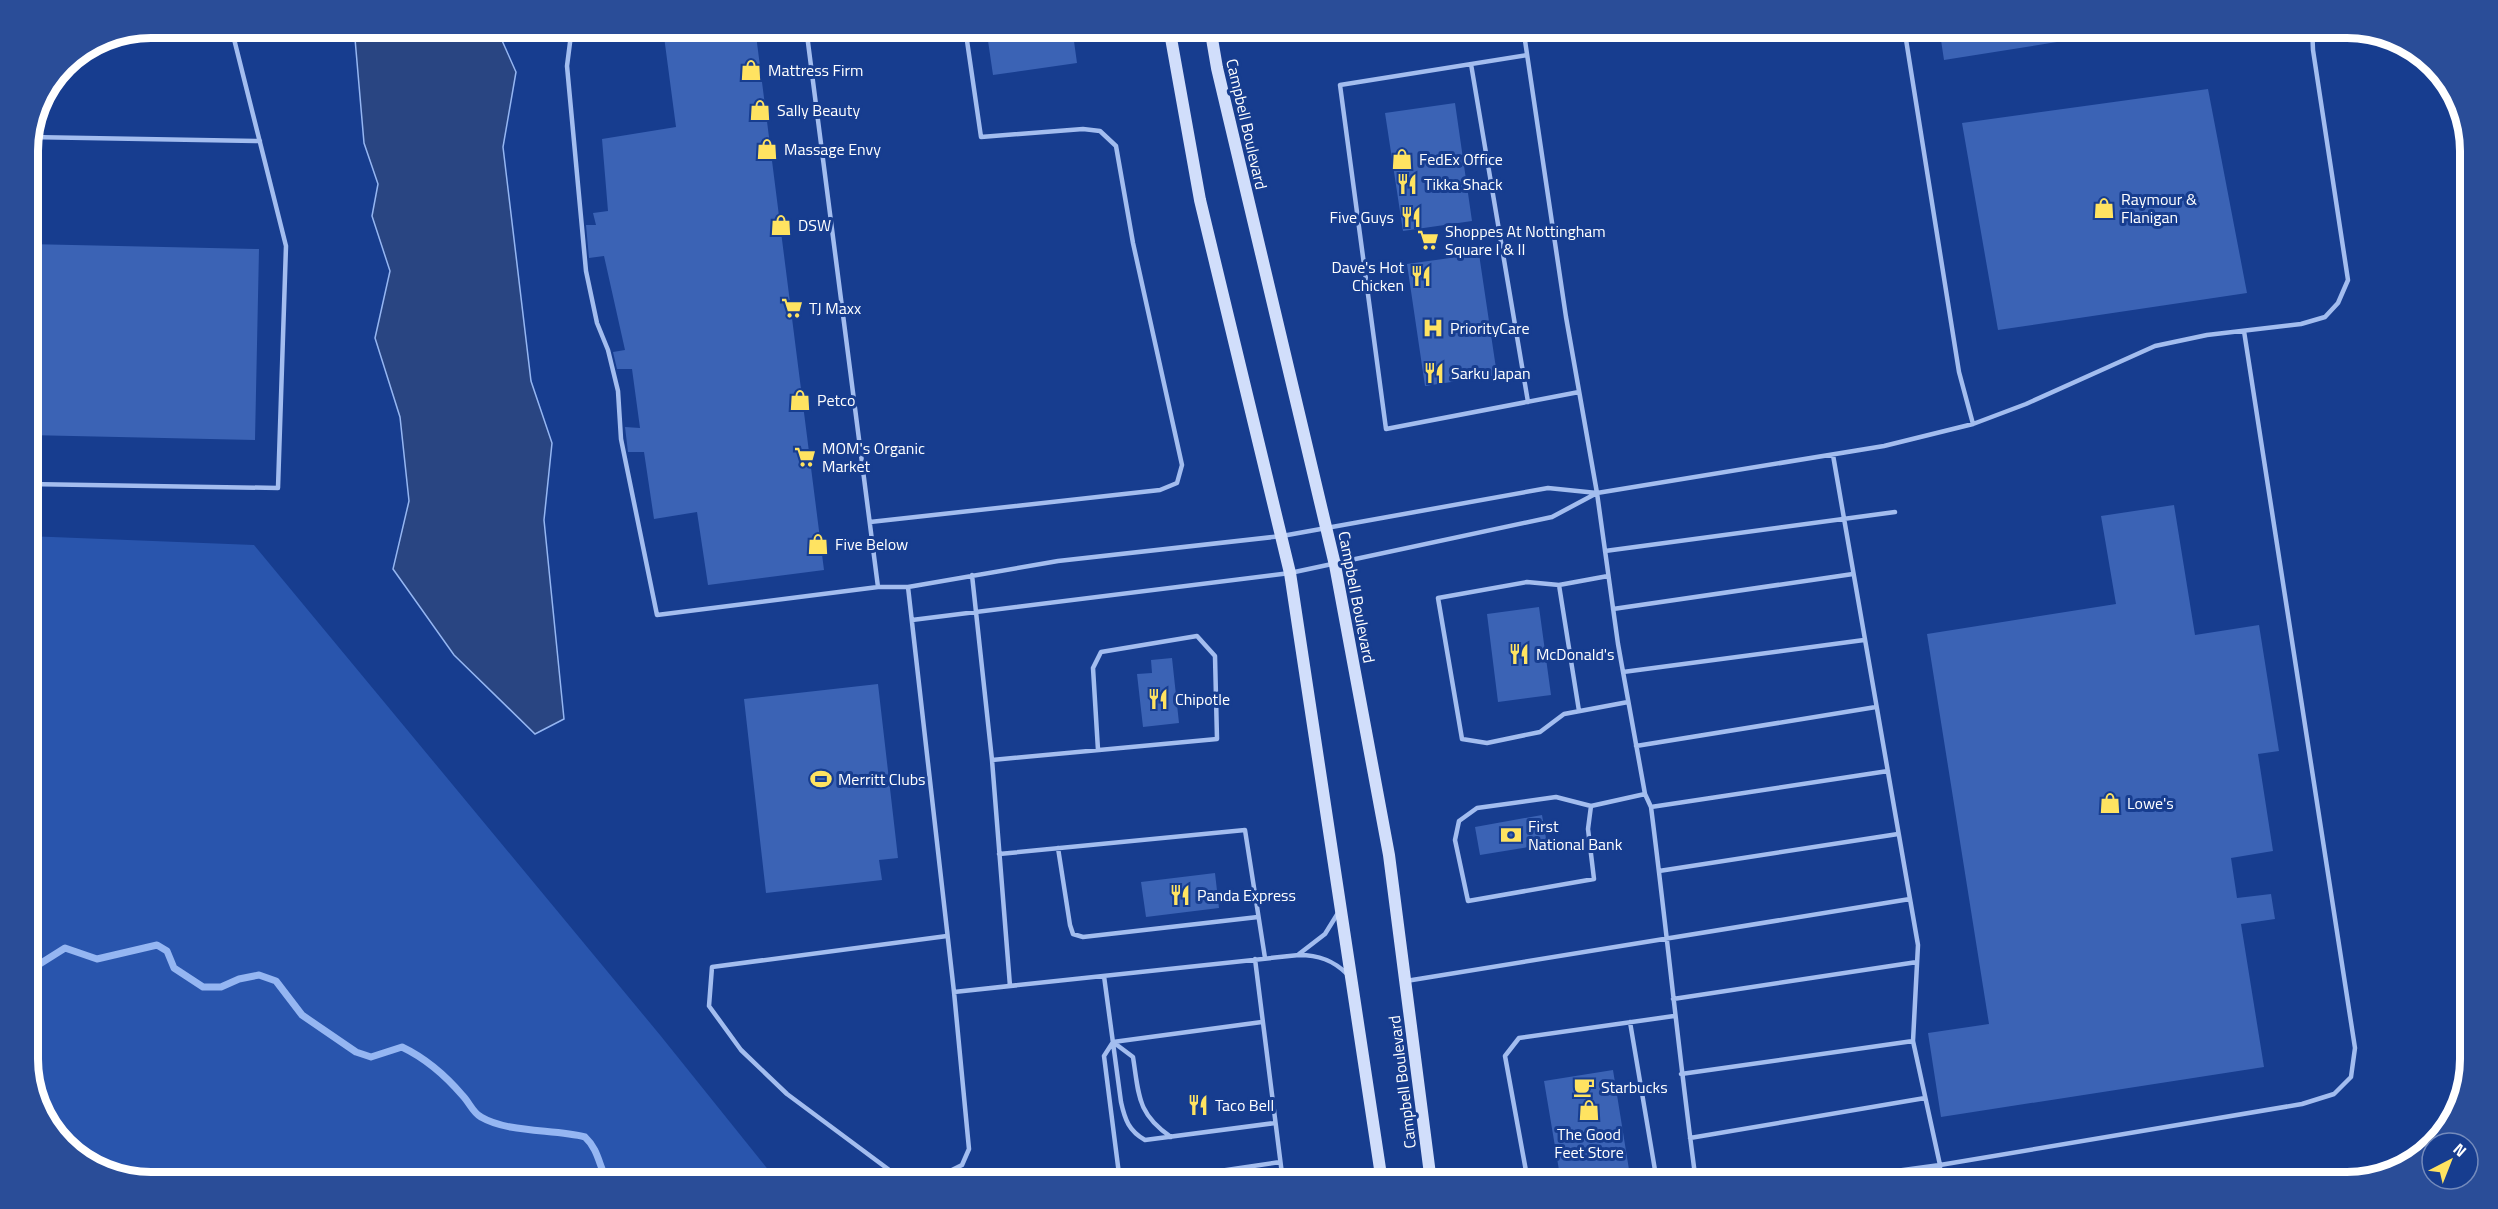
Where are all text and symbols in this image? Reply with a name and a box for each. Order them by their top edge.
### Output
street label: Campbell Boulevard [1220,56,1274,192]
shop icon: Mattress Firm [739,58,763,82]
place label: Mattress Firm [768,58,863,82]
shop icon: Sally Beauty [748,98,772,122]
place label: Sally Beauty [777,98,860,122]
shop icon: Massage Envy [755,137,779,161]
place label: Massage Envy [784,137,881,161]
shop icon: FedEx Office [1390,147,1414,171]
place label: FedEx Office [1419,147,1503,171]
restaurant icon: Tikka Shack [1395,172,1419,196]
place label: Tikka Shack [1424,172,1503,196]
place label: Raymour & Flanigan [2121,187,2197,229]
shop icon: Raymour & Flanigan [2092,196,2116,220]
place label: Five Guys [1330,205,1394,229]
restaurant icon: Five Guys [1399,205,1423,229]
shop icon: DSW [769,213,793,237]
place label: DSW [798,213,831,237]
place label: Shoppes At Nottingham Square I & II [1445,219,1606,261]
supermarket icon: Shoppes At Nottingham Square I & II [1416,228,1440,252]
place label: Dave's Hot Chicken [1331,255,1404,297]
restaurant icon: Dave's Hot Chicken [1409,264,1433,288]
supermarket icon: TJ Maxx [780,296,804,320]
place label: TJ Maxx [809,296,861,320]
hospital icon: PriorityCare [1421,316,1445,340]
place label: PriorityCare [1450,316,1530,340]
restaurant icon: Sarku Japan [1422,361,1446,385]
place label: Sarku Japan [1451,361,1531,385]
shop icon: Petco [788,388,812,412]
place label: Petco [817,388,855,412]
place label: MOM's Organic Market [822,436,925,478]
supermarket icon: MOM's Organic Market [793,445,817,469]
street label: Campbell Boulevard [1332,529,1382,665]
shop icon: Five Below [806,532,830,556]
place label: Five Below [835,532,908,556]
restaurant icon: McDonald's [1507,642,1531,666]
place label: McDonald's [1536,642,1615,666]
restaurant icon: Chipotle [1146,687,1170,711]
place label: Chipotle [1175,687,1230,711]
sports icon: Merritt Clubs [809,767,833,791]
place label: Merritt Clubs [838,767,926,791]
shop icon: Lowe's [2098,791,2122,815]
place label: Lowe's [2127,791,2174,815]
place label: First National Bank [1528,814,1623,856]
bank icon: First National Bank [1499,823,1523,847]
restaurant icon: Panda Express [1168,883,1192,907]
place label: Panda Express [1197,883,1296,907]
street label: Campbell Boulevard [1382,1014,1422,1150]
cafe icon: Starbucks [1572,1075,1596,1099]
place label: Starbucks [1601,1075,1668,1099]
restaurant icon: Taco Bell [1186,1093,1210,1117]
place label: Taco Bell [1215,1093,1274,1117]
shop icon: The Good Feet Store [1577,1098,1601,1122]
place label: The Good Feet Store [1554,1122,1624,1164]
north arrow [2420,1131,2480,1191]
text: N [2448,1137,2472,1162]

